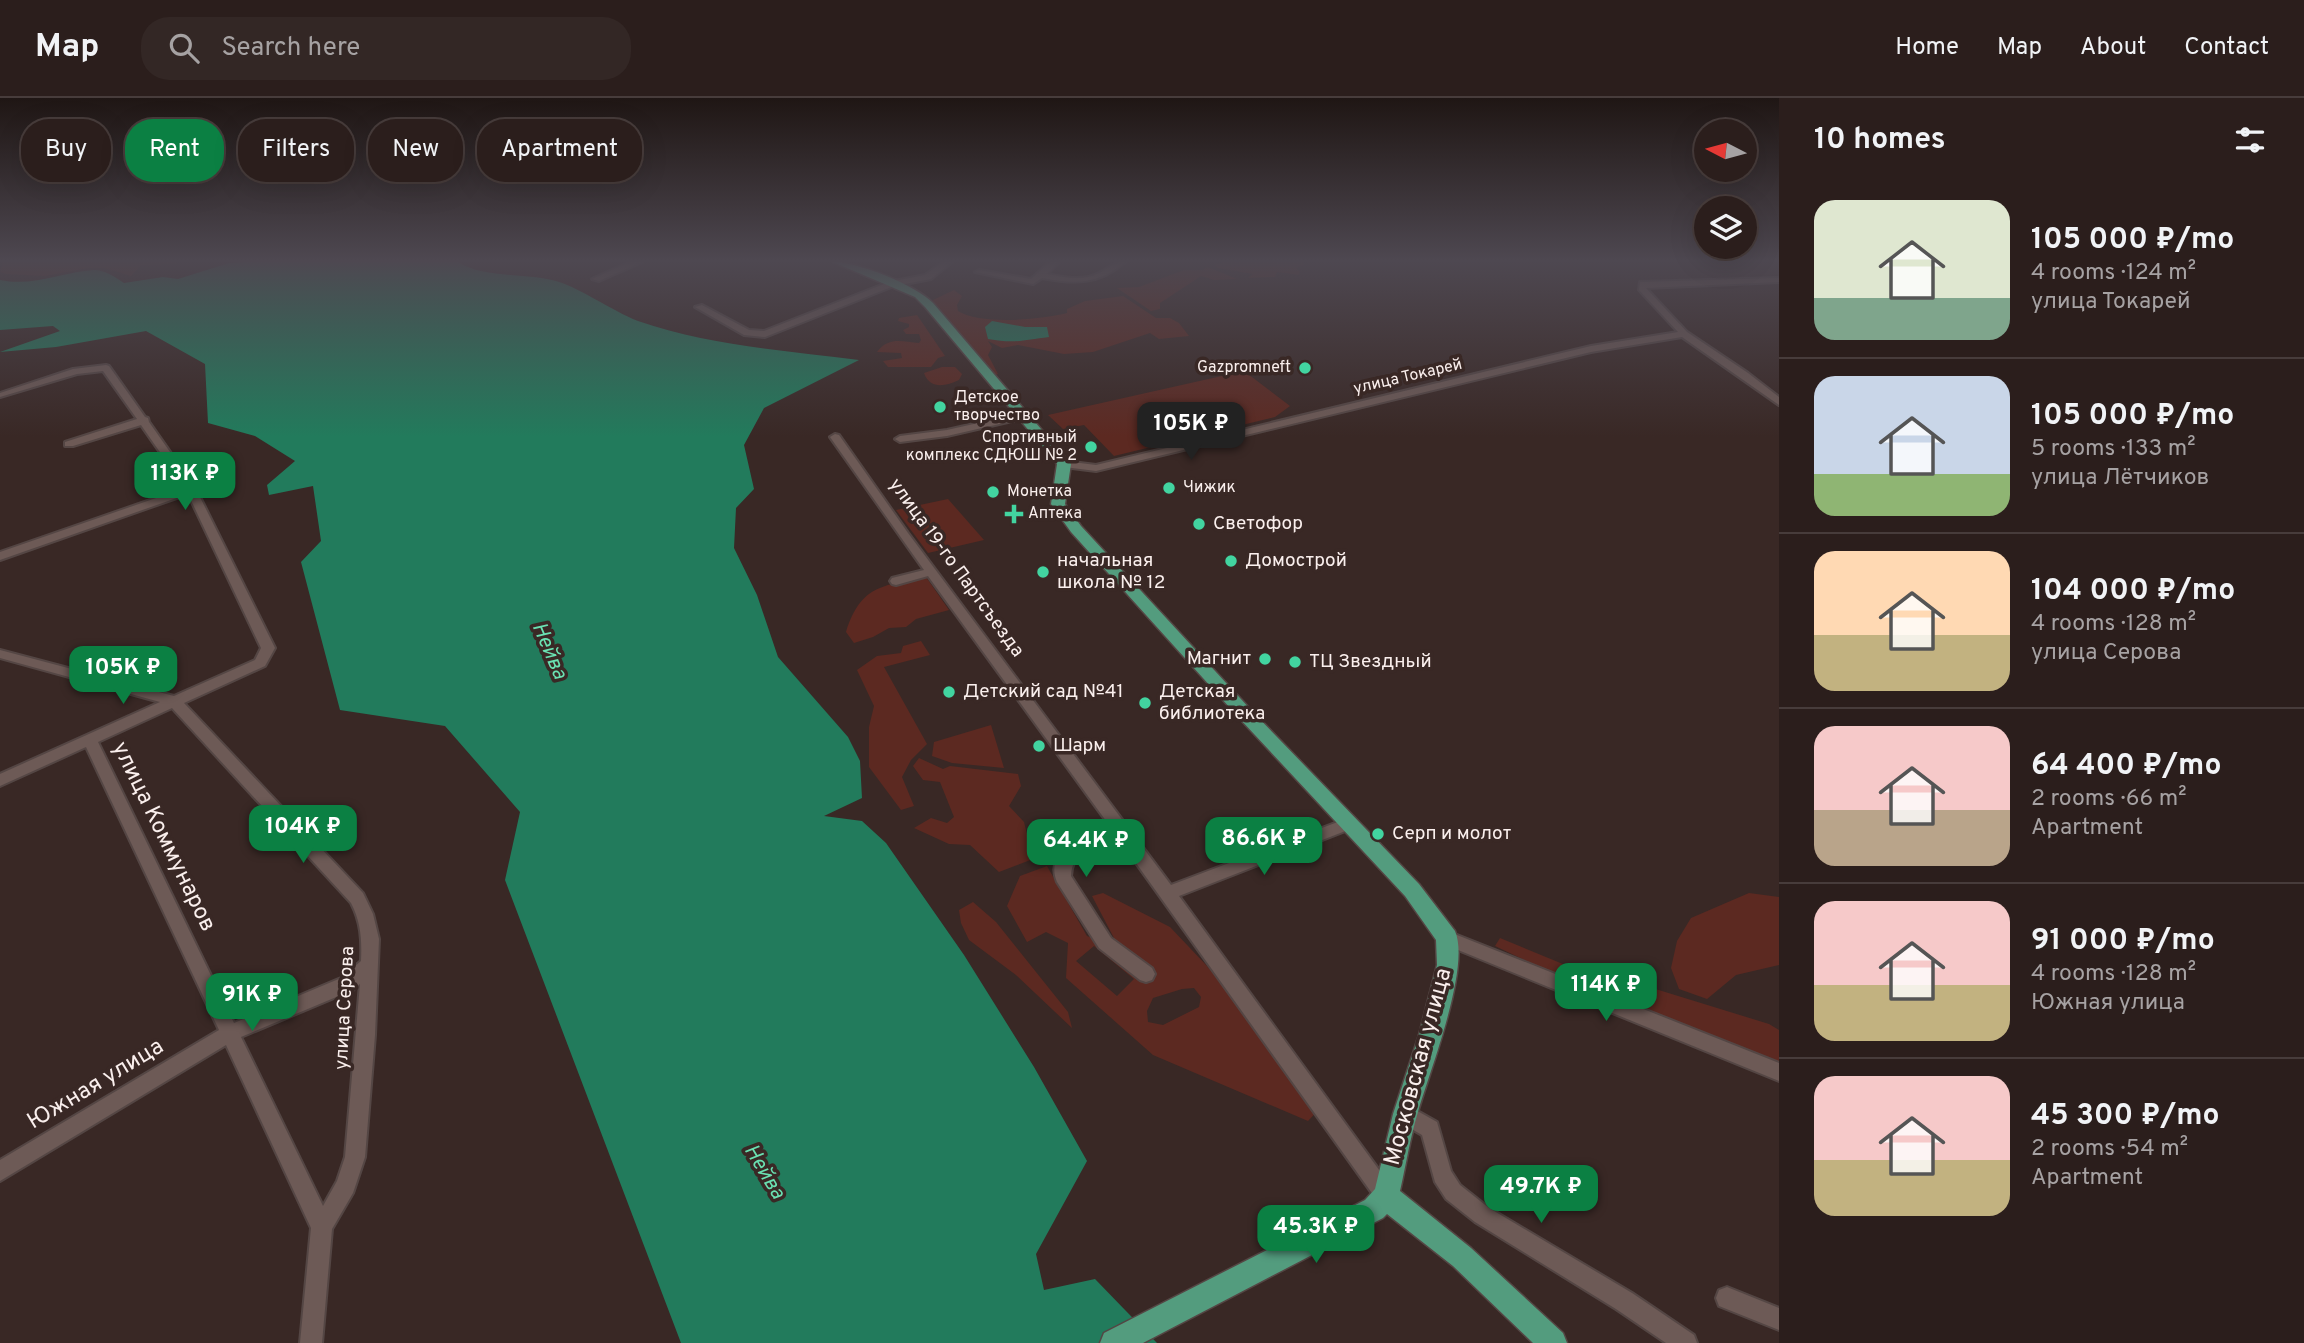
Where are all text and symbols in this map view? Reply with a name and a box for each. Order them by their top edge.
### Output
search box [141,17,631,80]
text: Map [35,27,99,69]
icon: search [165,29,203,67]
text: Search here [221,32,360,65]
text: Home [1895,33,1959,63]
text: Map [1997,33,2042,63]
text: About [2080,33,2146,63]
text: Contact [2184,33,2269,63]
chip: Buy [21,119,111,182]
chip: Rent [125,119,224,182]
chip: Filters [238,119,354,182]
chip: New [368,119,463,182]
chip: Apartment [477,119,642,182]
north arrow [1694,119,1757,182]
map controls [1694,119,1757,259]
icon: filters [2231,121,2269,159]
text: 10 homes [1814,122,1945,159]
button: layers [1694,196,1757,259]
text: 105 000 ₽/mo [2031,222,2234,259]
icon: home [1870,228,1954,312]
text: 4 rooms · 124 m² [2031,259,2196,288]
text: улица Токарей [2031,288,2191,317]
street label: улица Токарей [1352,355,1464,399]
place label: Gazpromneft [1197,358,1291,378]
marker: Gazpromneft [1297,360,1313,376]
place label: Детское творчество [954,388,1040,426]
text: 105 000 ₽/mo [2031,398,2234,435]
marker: Детское творчество [932,399,948,415]
pin: 105K ₽ [1134,402,1248,462]
icon: home [1870,404,1954,488]
text: 105K ₽ [1153,410,1229,439]
place label: Спортивный комплекс СДЮШ № 2 [906,428,1077,466]
text: 5 rooms · 133 m² [2031,435,2196,464]
marker: Спортивный комплекс СДЮШ № 2 [1083,439,1099,455]
pin: 113K ₽ [128,452,242,512]
text: 113K ₽ [150,460,220,489]
text: улица Лётчиков [2031,464,2209,493]
street label: улица 19-го Партсъезда [883,474,1029,662]
place label: Чижик [1183,478,1236,498]
marker: Чижик [1161,480,1177,496]
place label: Монетка [1007,482,1072,502]
marker: Монетка [985,484,1001,500]
place label: Аптека [1028,504,1082,524]
marker: Аптека [1006,506,1022,522]
place label: Светофор [1213,512,1303,536]
marker: Светофор [1191,516,1207,532]
place label: начальная школа № 12 [1057,549,1165,595]
place label: Домострой [1245,549,1347,573]
marker: Домострой [1223,553,1239,569]
marker: начальная школа № 12 [1035,564,1051,580]
text: 104 000 ₽/mo [2031,573,2235,610]
icon: home [1870,579,1954,663]
text: 4 rooms · 128 m² [2031,610,2196,639]
water label: Нейва [525,618,573,684]
text: улица Серова [2031,639,2181,668]
pin: 105K ₽ [66,646,180,706]
place label: Магнит [1187,647,1251,671]
place label: ТЦ Звездный [1309,650,1432,674]
marker: Магнит [1257,651,1273,667]
text: 105K ₽ [85,654,161,683]
marker: ТЦ Звездный [1287,654,1303,670]
place label: Детский сад №41 [963,680,1124,704]
place label: Детская библиотека [1159,680,1265,726]
marker: Детский сад №41 [941,684,957,700]
marker: Детская библиотека [1137,695,1153,711]
place label: Шарм [1053,734,1106,758]
street label: улица Коммунаров [104,737,222,937]
marker: Шарм [1031,738,1047,754]
text: 64 400 ₽/mo [2031,748,2221,785]
icon: home [1870,754,1954,838]
text: 2 rooms · 66 m² [2031,785,2187,814]
pin: 104K ₽ [246,806,360,865]
text: 104K ₽ [265,813,341,842]
text: Apartment [2031,814,2143,843]
pin: 86.6K ₽ [1199,818,1329,877]
pin: 64.4K ₽ [1021,820,1151,879]
place label: Серп и молот [1392,822,1512,846]
text: 86.6K ₽ [1221,825,1307,854]
marker: Серп и молот [1370,826,1386,842]
text: 64.4K ₽ [1043,827,1129,856]
text: 91 000 ₽/mo [2031,923,2215,960]
icon: home [1870,929,1954,1013]
street label: улица Серова [330,945,360,1071]
text: 4 rooms · 128 m² [2031,960,2196,989]
pin: 114K ₽ [1549,964,1663,1023]
street label: Московская улица [1379,965,1459,1169]
text: 114K ₽ [1571,971,1641,1000]
pin: 91K ₽ [203,974,301,1033]
text: 91K ₽ [222,981,282,1010]
text: Южная улица [2031,989,2185,1018]
street label: Южная улица [23,1033,169,1137]
text: 45 300 ₽/mo [2031,1098,2220,1135]
icon: home [1870,1104,1954,1188]
text: 2 rooms · 54 m² [2031,1135,2188,1164]
water label: Нейва [737,1140,791,1205]
text: Apartment [2031,1164,2143,1193]
pin: 49.7K ₽ [1476,1166,1606,1225]
text: 49.7K ₽ [1500,1173,1582,1202]
pin: 45.3K ₽ [1251,1206,1381,1265]
text: 45.3K ₽ [1273,1213,1359,1242]

